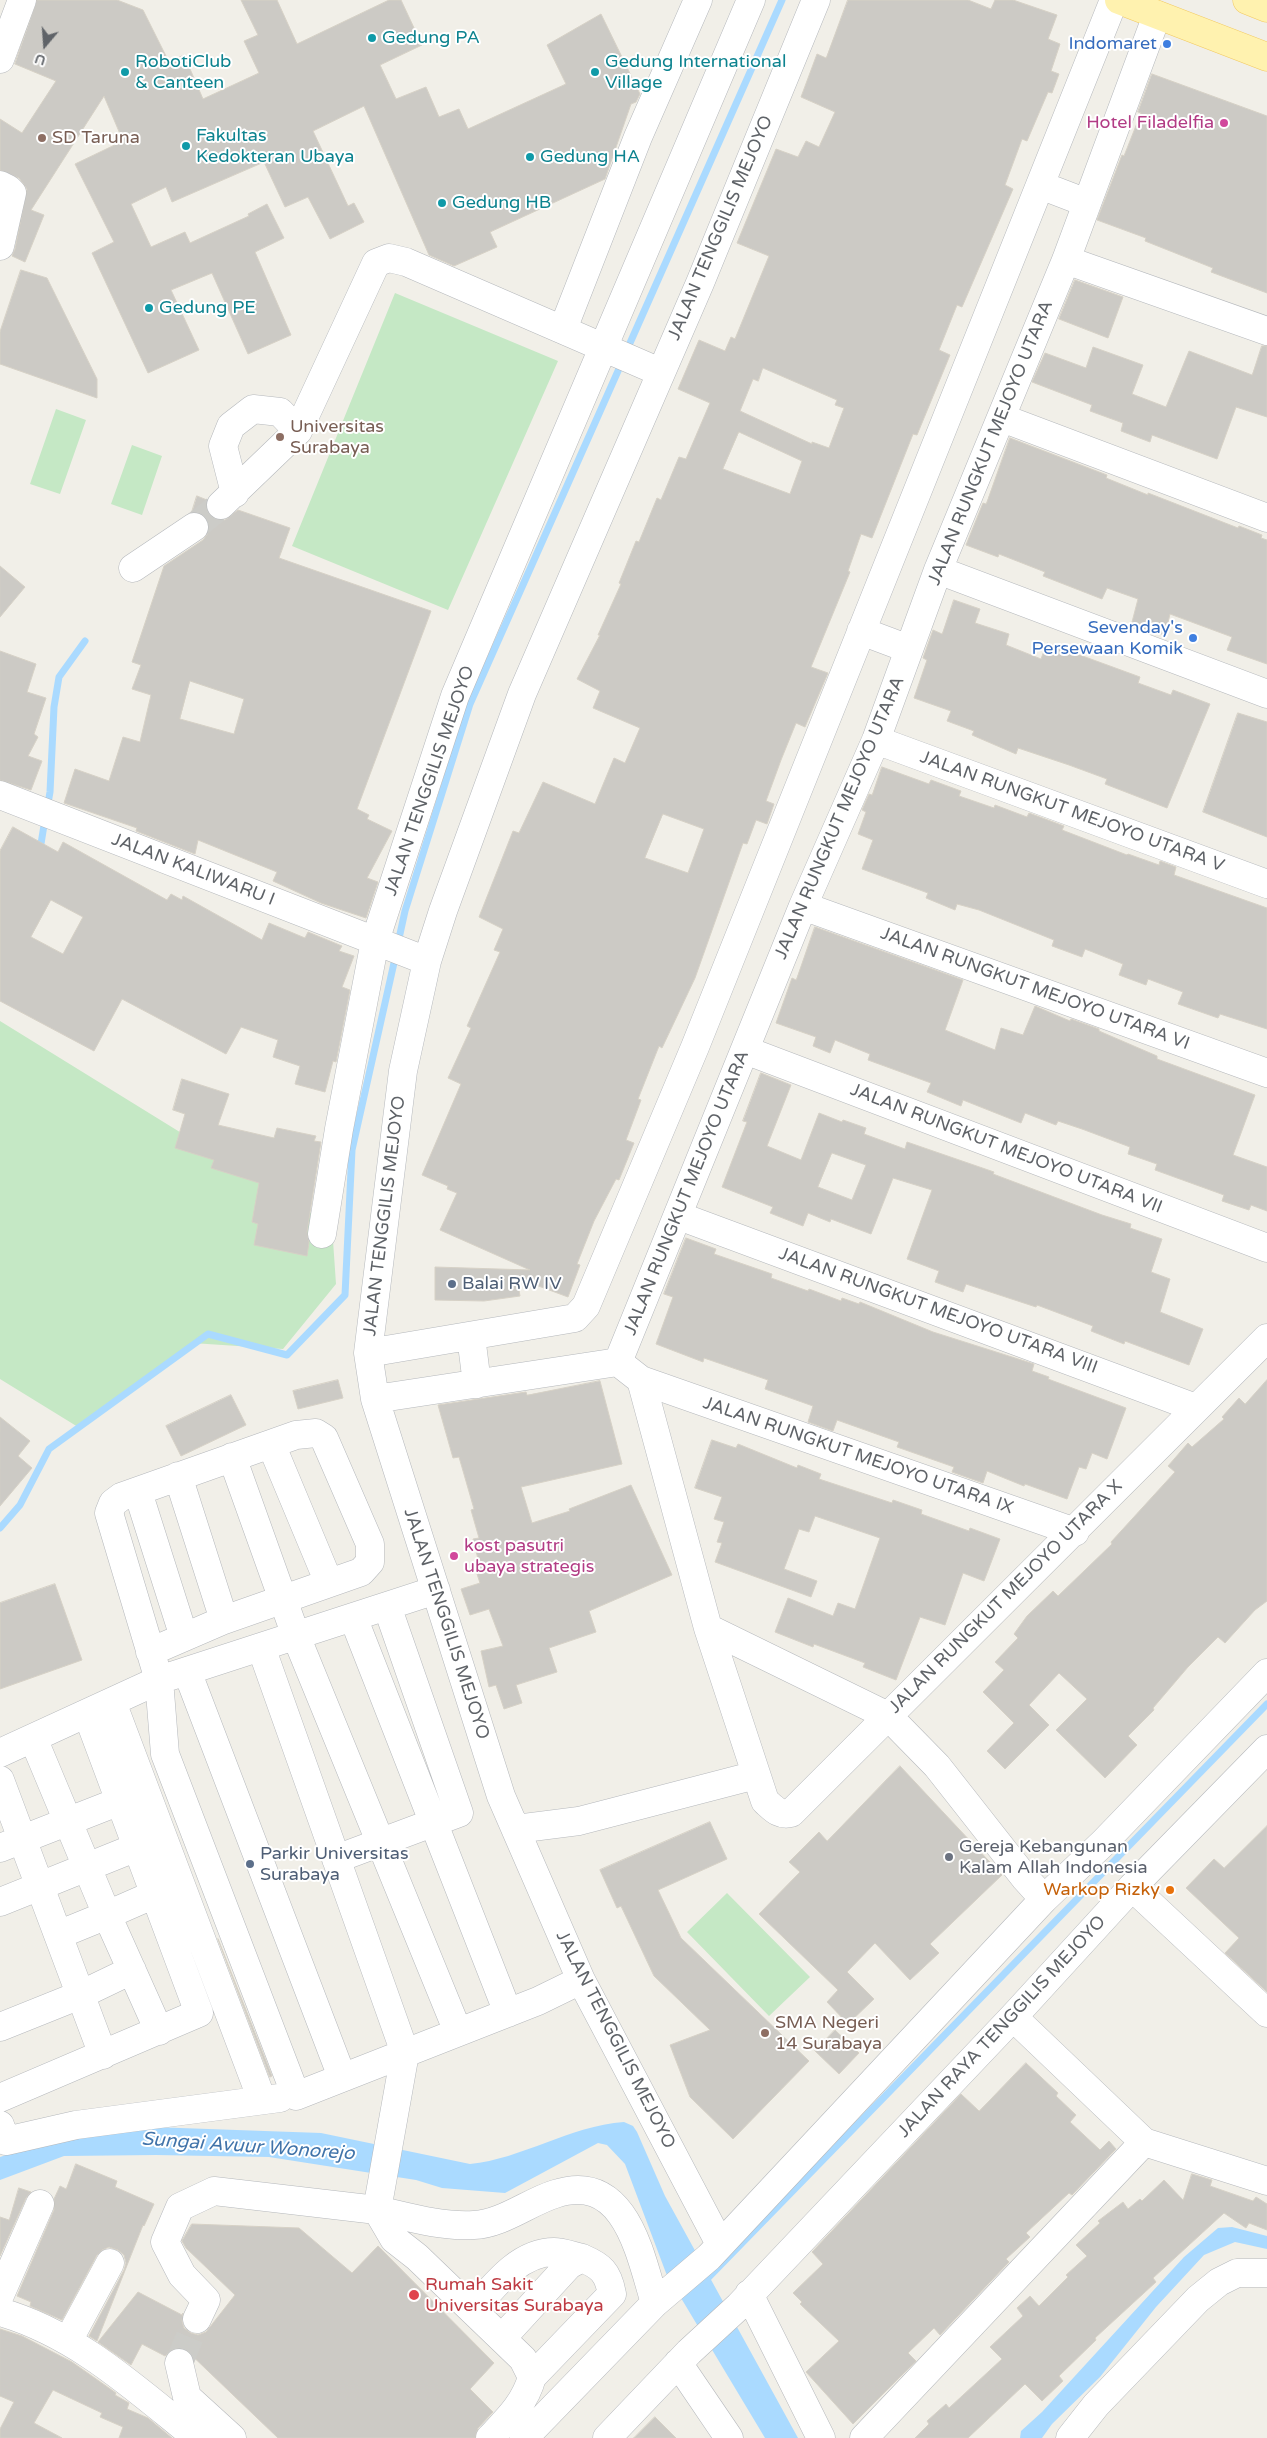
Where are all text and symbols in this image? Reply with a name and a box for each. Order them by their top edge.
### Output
north arrow [20,20,70,70]
place label: Gedung PA [382,27,480,49]
marker: Gedung PA [366,32,378,44]
place label: Indomaret [1068,33,1157,55]
marker: Indomaret [1161,38,1173,50]
text: U [33,50,48,69]
place label: RobotiClub & Canteen [135,51,231,94]
place label: Gedung International Village [605,51,786,94]
marker: RobotiClub & Canteen [119,66,131,78]
marker: Gedung International Village [589,66,601,78]
street label: JALAN TENGGILIS MEJOYO [664,112,778,344]
place label: Hotel Filadelfia [1086,112,1214,134]
marker: Hotel Filadelfia [1218,117,1230,129]
place label: Fakultas Kedokteran Ubaya [196,125,354,168]
place label: SD Taruna [52,127,140,149]
marker: SD Taruna [36,132,48,144]
marker: Fakultas Kedokteran Ubaya [180,140,192,152]
place label: Gedung HA [540,146,640,168]
marker: Gedung HA [524,151,536,163]
place label: Gedung HB [452,192,551,214]
marker: Gedung HB [436,197,448,209]
place label: Gedung PE [159,297,256,319]
street label: JALAN RUNGKUT MEJOYO UTARA [924,298,1058,588]
marker: Gedung PE [143,302,155,314]
place label: Universitas Surabaya [290,416,384,458]
marker: Universitas Surabaya [274,431,286,443]
place label: Sevenday's Persewaan Komik [1031,617,1183,660]
marker: Sevenday's Persewaan Komik [1187,632,1199,644]
street label: JALAN TENGGILIS MEJOYO [380,663,480,899]
street label: JALAN RUNGKUT MEJOYO UTARA [770,673,910,963]
street label: JALAN RUNGKUT MEJOYO UTARA V [917,747,1227,877]
street label: JALAN KALIWARU I [108,829,278,911]
street label: JALAN RUNGKUT MEJOYO UTARA VI [878,923,1192,1055]
street label: JALAN RUNGKUT MEJOYO UTARA [620,1048,754,1338]
street label: JALAN RUNGKUT MEJOYO UTARA VII [847,1079,1165,1219]
street label: JALAN TENGGILIS MEJOYO [360,1095,410,1337]
street label: JALAN RUNGKUT MEJOYO UTARA VIII [776,1243,1100,1379]
place label: Balai RW IV [462,1273,562,1295]
marker: Balai RW IV [446,1278,458,1290]
street label: JALAN RUNGKUT MEJOYO UTARA IX [700,1393,1016,1519]
street label: JALAN RUNGKUT MEJOYO UTARA X [885,1476,1127,1718]
street label: JALAN TENGGILIS MEJOYO [398,1506,494,1742]
place label: kost pasutri ubaya strategis [464,1535,594,1578]
marker: kost pasutri ubaya strategis [448,1550,460,1562]
place label: Gereja Kebangunan Kalam Allah Indonesia [959,1836,1148,1878]
place label: Parkir Universitas Surabaya [260,1843,409,1886]
marker: Gereja Kebangunan Kalam Allah Indonesia [943,1851,955,1863]
marker: Parkir Universitas Surabaya [244,1858,256,1870]
place label: Warkop Rizky [1043,1879,1160,1901]
marker: Warkop Rizky [1164,1884,1176,1896]
street label: JALAN RAYA TENGGILIS MEJOYO [893,1912,1111,2142]
street label: JALAN TENGGILIS MEJOYO [550,1927,680,2153]
place label: SMA Negeri 14 Surabaya [775,2012,882,2054]
marker: SMA Negeri 14 Surabaya [759,2027,771,2039]
water label: Sungai Avuur Wonorejo [141,2128,355,2166]
place label: Rumah Sakit Universitas Surabaya [425,2274,604,2316]
marker: Rumah Sakit Universitas Surabaya [407,2288,421,2302]

